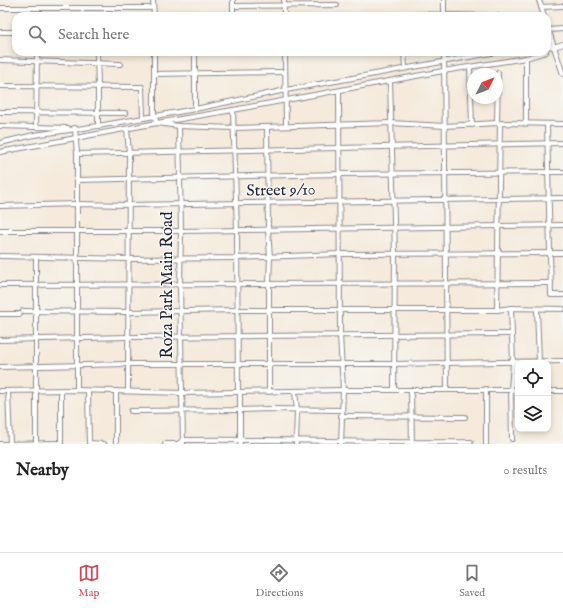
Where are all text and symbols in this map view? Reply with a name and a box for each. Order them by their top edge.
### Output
search box [12,12,551,56]
icon: search [26,23,48,45]
text: Search here [58,25,129,44]
north arrow [467,68,503,104]
street label: Street 9/10 [246,180,316,202]
street label: Roza Park Main Road [158,211,178,358]
map controls [515,360,551,432]
button: locate [515,360,551,396]
button: layers [515,396,551,432]
text: Nearby [16,460,69,481]
text: 0 results [503,462,547,479]
tab: Map [78,562,100,600]
tab: Directions [256,562,303,600]
tab: Saved [459,562,485,600]

